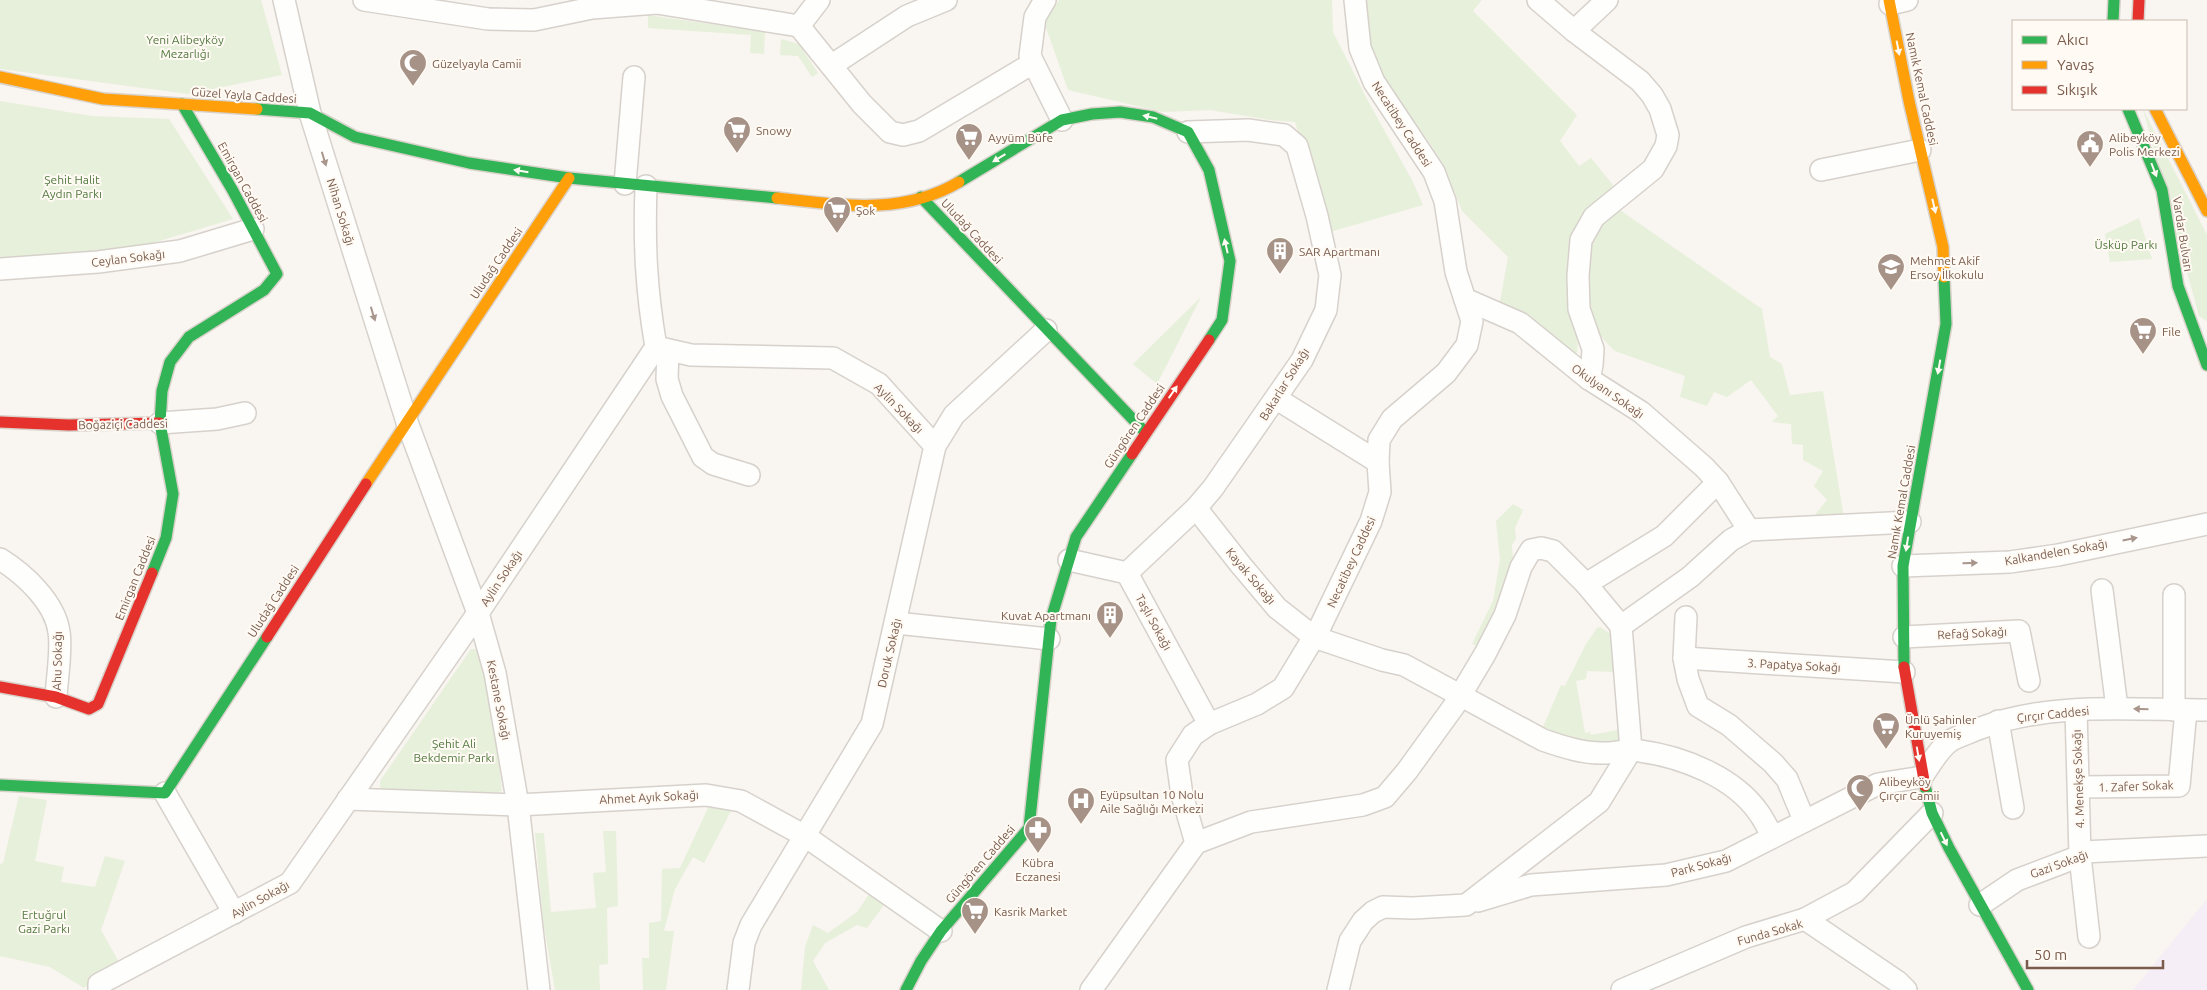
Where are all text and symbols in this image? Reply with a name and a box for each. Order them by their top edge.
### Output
legend [2012,20,2187,110]
street label: Namık Kemal Caddesi [1904,31,1940,147]
text: Akıcı [2057,31,2089,48]
park label: Yeni Alibeyköy Mezarlığı [146,33,224,60]
one-way arrow [1895,40,1903,56]
mosque icon: Güzelyayla Camii [398,48,428,87]
text: Yavaş [2057,56,2094,73]
place label: Güzelyayla Camii [432,57,522,70]
street label: Necatibey Caddesi [1370,79,1434,169]
text: Sıkışık [2057,81,2098,98]
street label: Güzel Yayla Caddesi [191,85,297,105]
one-way arrow [1142,113,1157,121]
supermarket icon: Snowy [722,115,752,154]
supermarket icon: Ayyüm Büfe [954,122,984,161]
place label: Snowy [756,124,792,137]
public building icon: Alibeyköy Polis Merkezi [2075,129,2105,168]
place label: Ayyüm Büfe [988,131,1053,144]
place label: Alibeyköy Polis Merkezi [2109,131,2180,158]
street label: Emirgan Caddesi [216,140,270,224]
one-way arrow [321,152,329,167]
one-way arrow [992,153,1005,162]
one-way arrow [2150,163,2158,177]
one-way arrow [512,167,528,175]
park label: Şehit Halit Aydın Parkı [42,173,102,200]
street label: Nihan Sokağı [325,177,357,247]
supermarket icon: Şok [822,195,852,234]
street label: Uludağ Caddesi [939,196,1005,266]
street label: Vardar Bulvarı [2171,196,2195,272]
one-way arrow [1930,199,1938,214]
place label: Şok [856,204,875,217]
street label: Uludağ Caddesi [467,225,525,301]
building icon: SAR Apartmanı [1265,236,1295,275]
one-way arrow [1222,238,1230,253]
park label: Üsküp Parkı [2095,238,2157,251]
place label: SAR Apartmanı [1299,245,1380,258]
street label: Ceylan Sokağı [90,247,166,269]
school or university icon: Mehmet Akif Ersoy İlkokulu [1876,252,1906,291]
place label: Mehmet Akif Ersoy İlkokulu [1910,254,1984,281]
one-way arrow [369,307,377,322]
supermarket icon: File [2128,316,2158,355]
place label: File [2162,325,2181,338]
street label: Bakarlar Sokağı [1257,346,1311,422]
one-way arrow [1935,360,1943,376]
street label: Okulyanı Sokağı [1569,361,1647,421]
street label: Aylin Sokağı [872,380,926,436]
street label: Güngören Caddesi [1101,381,1167,471]
one-way arrow [1168,385,1178,399]
street label: Boğaziçi Caddesi [78,417,168,431]
street label: Namık Kemal Caddesi [1885,444,1917,560]
street label: Necatibey Caddesi [1324,514,1378,610]
street label: Emirgan Caddesi [112,534,158,622]
one-way arrow [2122,535,2138,543]
one-way arrow [1902,536,1910,552]
street label: Kalkandelen Sokağı [2004,537,2108,567]
street label: Kayak Sokağı [1224,545,1278,607]
street label: Aylin Sokağı [478,548,524,608]
one-way arrow [1962,559,1978,567]
street label: Uludağ Caddesi [245,562,301,639]
street label: Taşlı Sokağı [1133,592,1175,652]
building icon: Kuvat Apartmanı [1095,600,1125,639]
place label: Kuvat Apartmanı [1001,609,1091,622]
street label: Doruk Sokağı [875,617,903,689]
street label: Refağ Sokağı [1937,625,2007,641]
street label: Ahu Sokağı [50,631,64,691]
street label: 3. Papatya Sokağı [1747,656,1841,674]
street label: Kestane Sokağı [485,659,513,741]
street label: Çırçır Caddesi [2016,704,2090,724]
one-way arrow [2133,705,2149,713]
supermarket icon: Ünlü Şahinler Kuruyemiş [1871,711,1901,750]
place label: Ünlü Şahinler Kuruyemiş [1905,713,1977,740]
street label: 4. Menekşe Sokağı [2070,729,2086,829]
park label: Şehit Ali Bekdemir Parkı [413,737,495,764]
one-way arrow [1914,747,1922,763]
mosque icon: Alibeyköy Çırçır Camii [1845,773,1875,812]
place label: Alibeyköy Çırçır Camii [1879,775,1939,802]
street label: 1. Zafer Sokak [2098,778,2174,794]
hospital icon: Eyüpsultan 10 Nolu Aile Sağlığı Merkezi [1066,786,1096,825]
street label: Ahmet Ayık Sokağı [599,788,699,806]
place label: Eyüpsultan 10 Nolu Aile Sağlığı Merkezi [1100,788,1204,815]
pharmacy icon: Kübra Eczanesi [1023,815,1053,854]
street label: Güngören Caddesi [943,822,1017,905]
one-way arrow [1941,832,1949,846]
street label: Gazi Sokağı [2028,848,2090,880]
street label: Park Sokağı [1669,851,1733,879]
place label: Kübra Eczanesi [1015,856,1061,883]
street label: Aylin Sokağı [229,878,291,920]
supermarket icon: Kasrik Market [960,896,990,935]
place label: Kasrik Market [994,905,1068,918]
park label: Ertuğrul Gazi Parkı [18,908,70,935]
street label: Funda Sokak [1736,916,1804,948]
scale bar [2027,938,2163,970]
text: 50 m [2034,946,2067,963]

